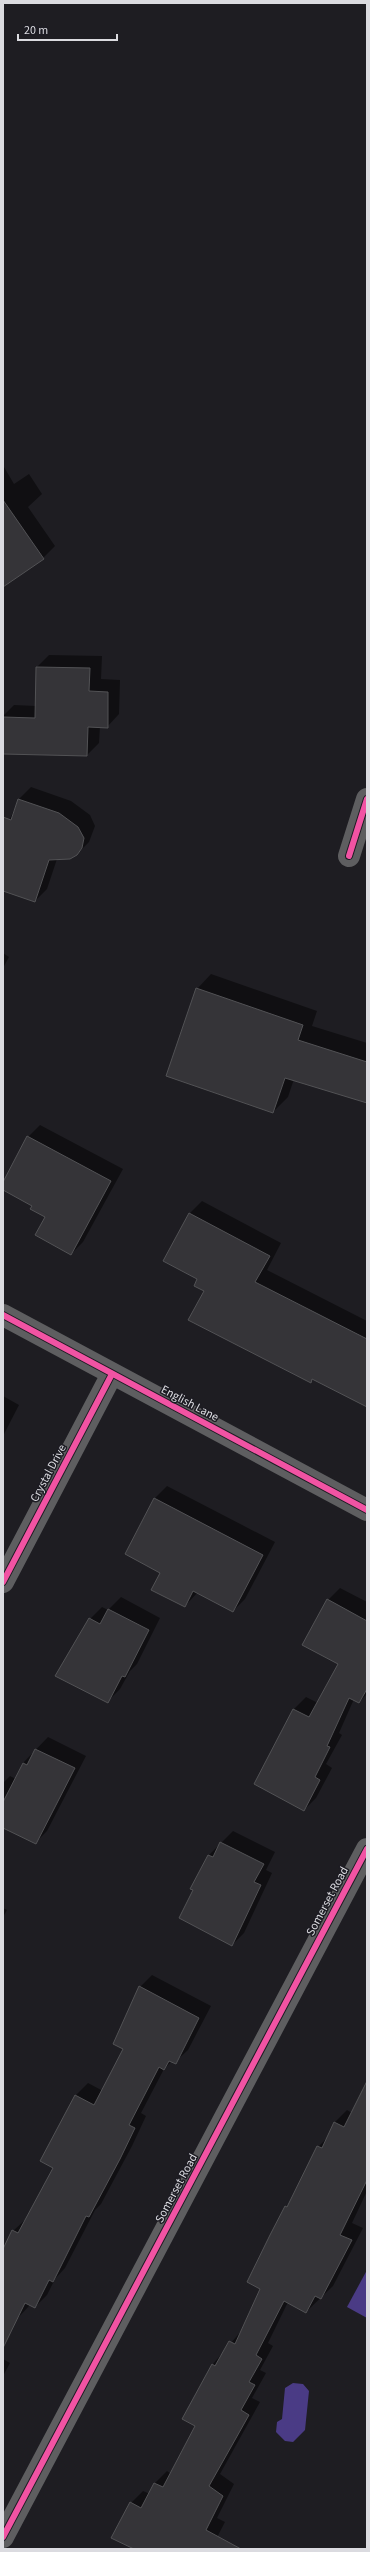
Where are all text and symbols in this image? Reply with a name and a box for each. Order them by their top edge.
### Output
scale bar [18,16,117,42]
text: 20 m [24,22,48,39]
street label: English Lane [158,1381,222,1426]
street label: Crystal Drive [26,1441,71,1505]
street label: Somerset Road [302,1864,353,1939]
street label: Somerset Road [151,2151,202,2226]

